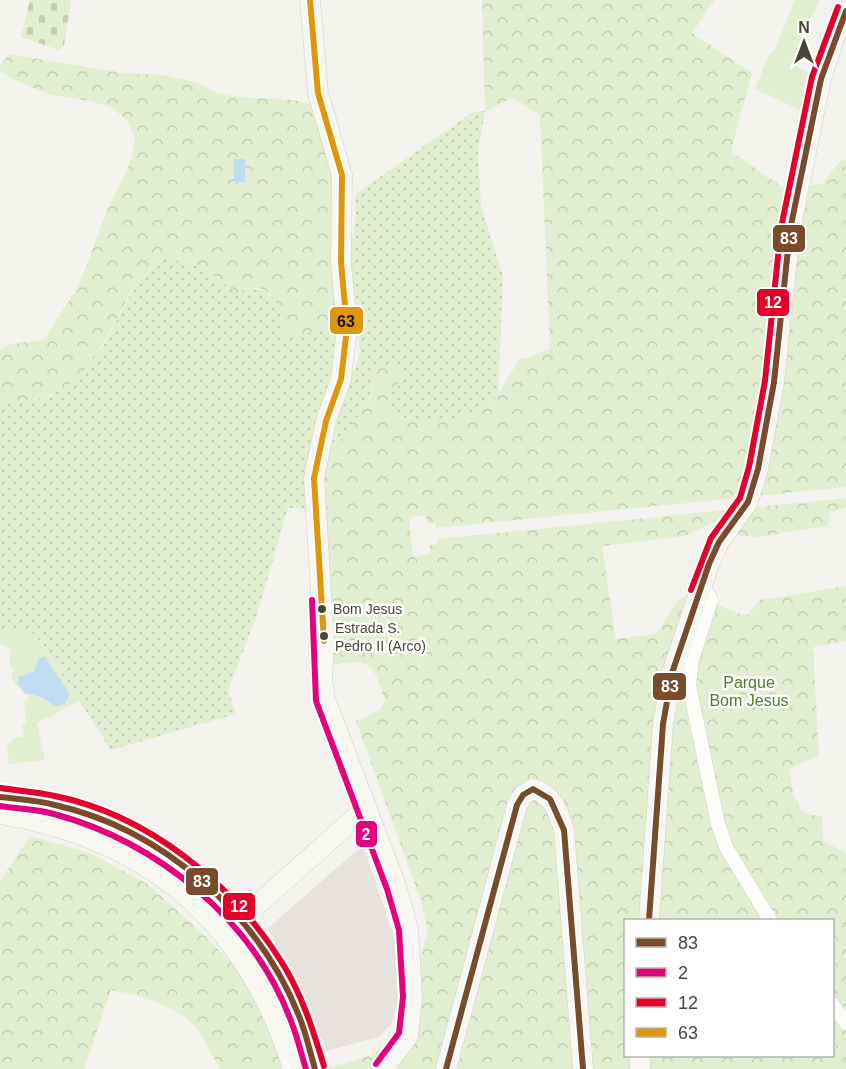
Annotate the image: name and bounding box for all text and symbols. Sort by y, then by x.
north arrow [774,12,834,72]
text: N [798,19,810,36]
line badge: 83 [772,224,806,253]
text: 83 [780,230,798,247]
line badge: 12 [756,288,790,317]
text: 12 [764,294,782,311]
line badge: 63 [329,306,364,335]
text: 63 [337,313,355,330]
place label: Bom Jesus [333,601,402,617]
marker: Bom Jesus [316,603,328,615]
place label: Estrada S. Pedro II (Arco) [335,620,426,654]
marker: Estrada S. Pedro II (Arco) [318,630,330,642]
line badge: 83 [652,672,687,701]
park label: Parque Bom Jesus [709,674,789,709]
text: 83 [661,678,679,695]
line badge: 2 [355,820,378,848]
text: 2 [362,826,371,843]
line badge: 83 [185,867,219,896]
text: 83 [193,873,211,890]
line badge: 12 [222,892,256,921]
text: 12 [230,898,248,915]
legend [624,919,834,1057]
text: 83 [678,933,698,953]
text: 2 [678,963,688,983]
text: 12 [678,993,698,1013]
text: 63 [678,1023,698,1043]

